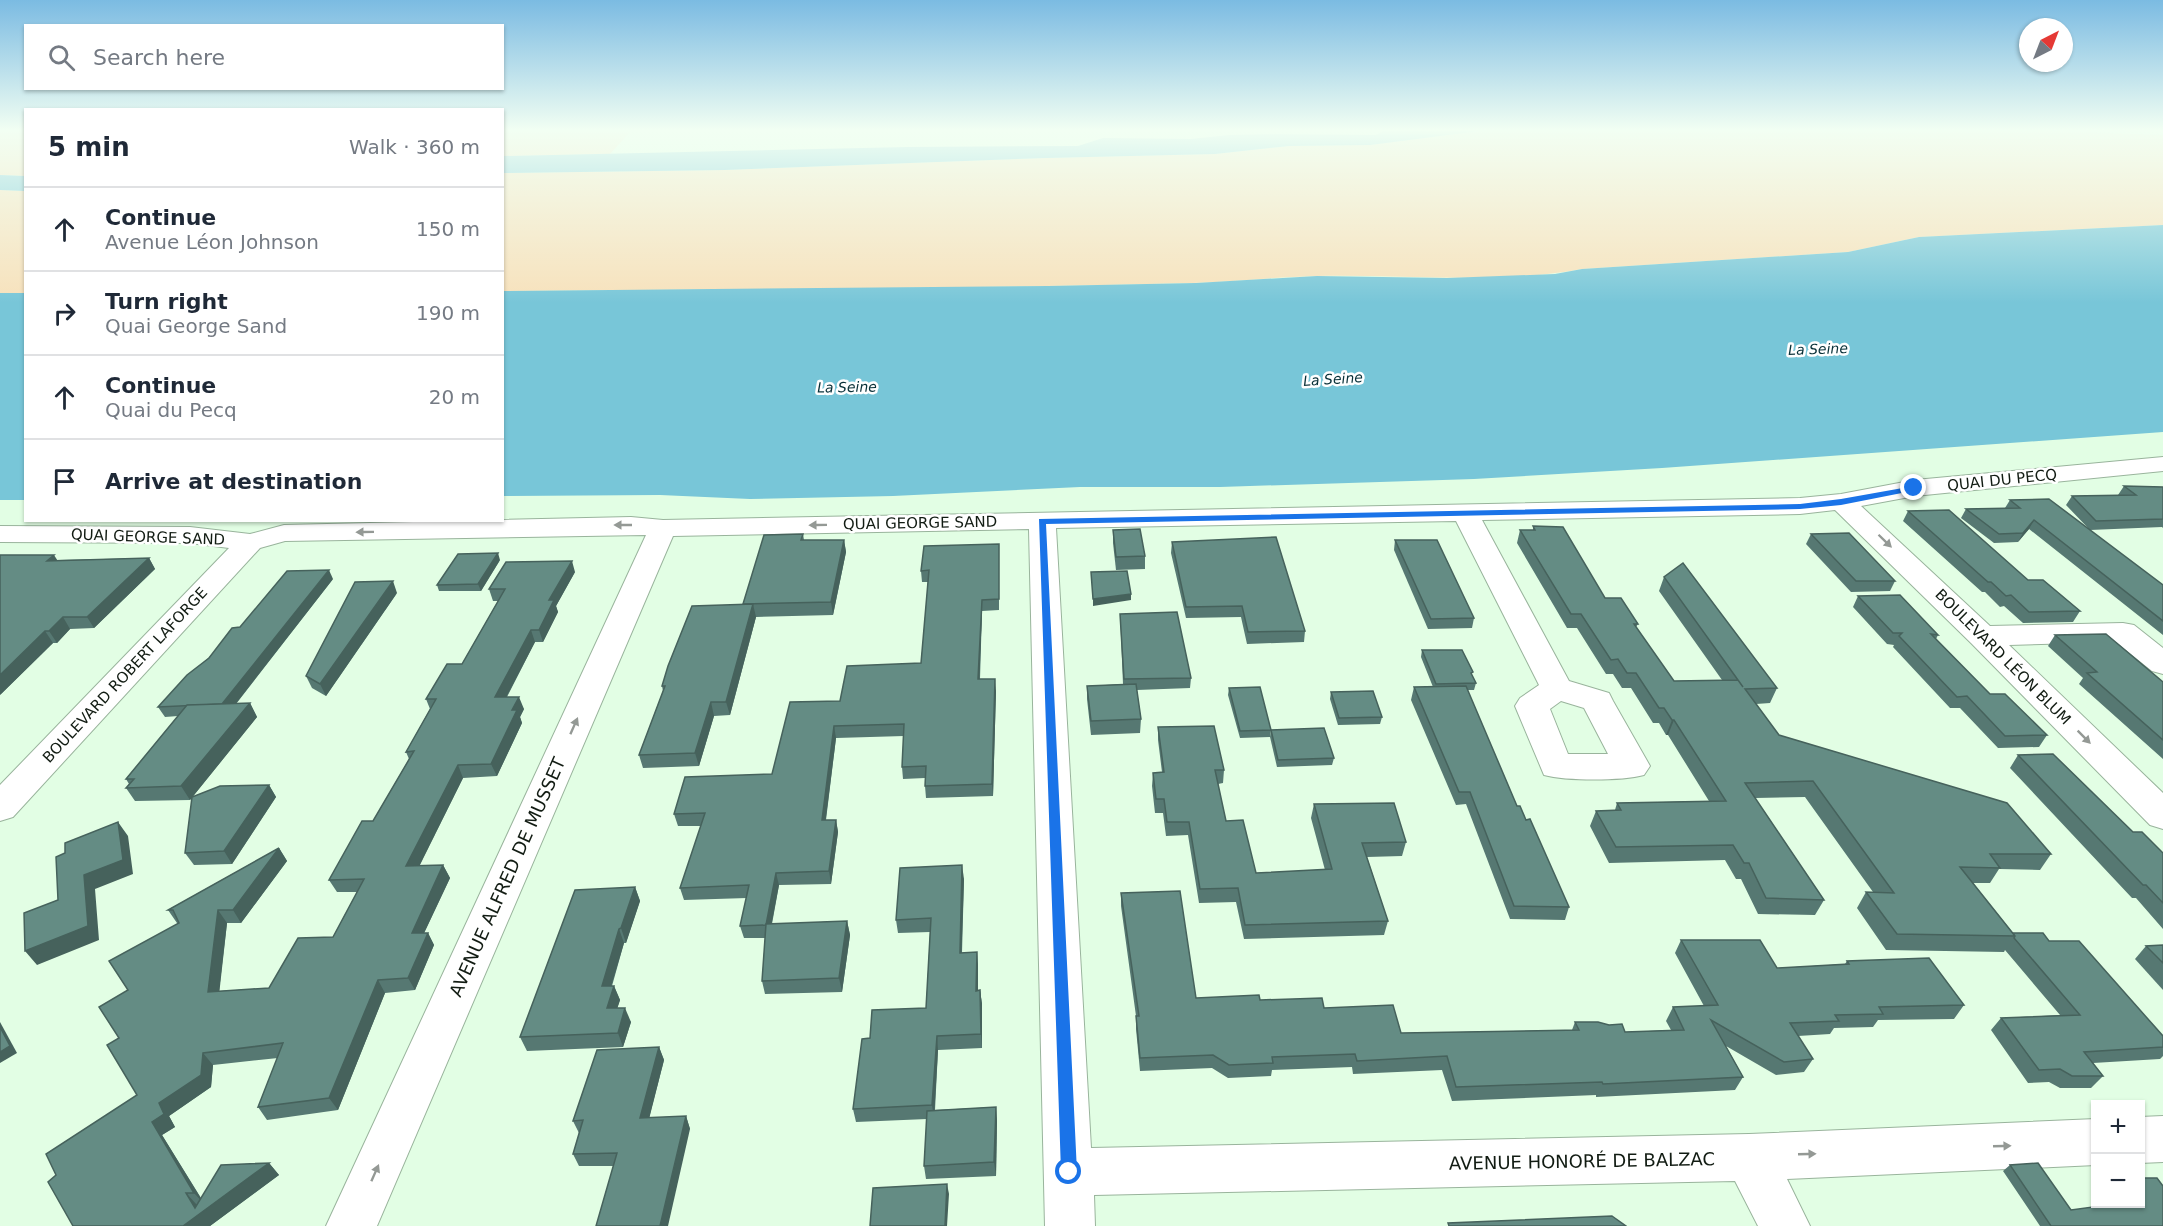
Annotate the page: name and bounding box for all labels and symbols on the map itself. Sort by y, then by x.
north arrow [2019,18,2073,72]
water label: La Seine [1788,340,1848,358]
water label: La Seine [1303,369,1363,389]
water label: La Seine [817,378,877,396]
street label: QUAI DU PECQ [1946,465,2058,495]
route end [1900,474,1926,500]
street label: QUAI GEORGE SAND [843,513,997,533]
one-way arrow [809,520,828,530]
one-way arrow [614,521,633,530]
street label: QUAI GEORGE SAND [71,525,225,549]
one-way arrow [356,527,375,536]
one-way arrow [1877,534,1891,548]
street label: BOULEVARD ROBERT LAFORGE [39,584,211,766]
street label: BOULEVARD LÉON BLUM [1931,585,2075,729]
one-way arrow [570,717,579,735]
one-way arrow [2076,729,2090,743]
street label: AVENUE ALFRED DE MUSSET [445,753,570,1000]
one-way arrow [1993,1141,2012,1150]
street label: AVENUE HONORÉ DE BALZAC [1449,1148,1715,1174]
one-way arrow [1798,1150,1817,1159]
route start [1055,1158,1081,1184]
one-way arrow [370,1164,379,1181]

